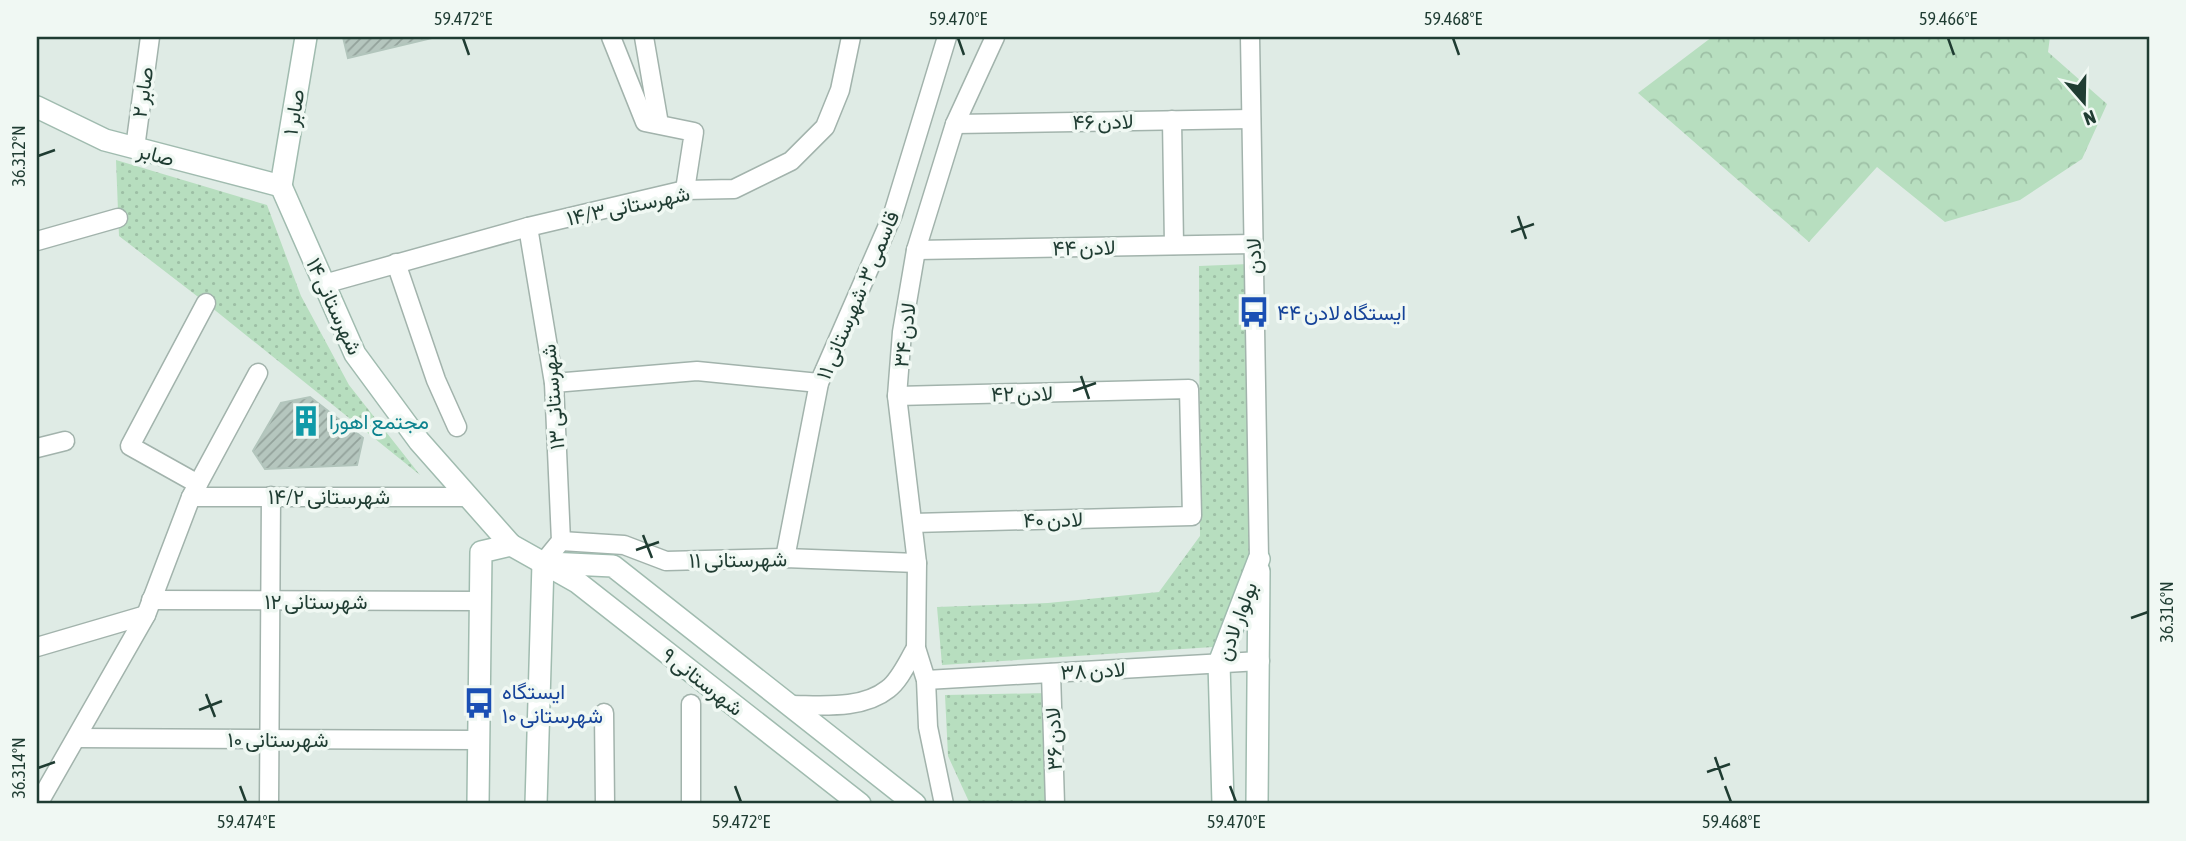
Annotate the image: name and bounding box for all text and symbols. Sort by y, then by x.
text: 59.472°E [434,8,492,29]
text: 59.470°E [929,8,987,29]
text: 59.468°E [1424,8,1482,29]
text: 59.466°E [1919,8,1977,29]
street label: صابر ۲ [127,65,159,119]
north arrow [2050,66,2120,136]
street label: صابر ۱ [278,87,310,137]
text: N [2081,106,2099,130]
street label: لادن ۴۶ [1072,108,1134,135]
text: 36.312°N [8,125,29,187]
street label: صابر [133,137,177,172]
street label: شهرستانی ۱۴/۳ [564,180,692,232]
street label: قاسمی ۳- شهرستانی ۱۱ [811,207,905,384]
street label: لادن ۴۴ [1052,234,1116,261]
street label: لادن [1241,238,1266,274]
street label: شهرستانی ۱۴ [300,254,368,359]
bus stop icon: ایستگاه لادن ۴۴ [1237,295,1271,329]
place label: ایستگاه لادن ۴۴ [1277,300,1406,325]
street label: لادن ۳۴ [888,301,921,369]
street label: شهرستانی ۱۳ [535,343,571,451]
street label: لادن ۴۲ [991,380,1053,407]
building icon: مجتمع اهورا [289,404,323,438]
place label: مجتمع اهورا [329,409,429,436]
street label: شهرستانی ۱۴/۲ [268,484,390,510]
street label: لادن ۴۰ [1023,506,1083,533]
street label: شهرستانی ۱۱ [689,546,787,574]
street label: بولوار لادن [1211,578,1263,664]
text: 36.316°N [2156,581,2177,643]
street label: شهرستانی ۱۲ [264,589,368,615]
street label: شهرستانی ۹ [656,642,748,722]
street label: لادن ۳۸ [1060,656,1126,685]
place label: ایستگاه شهرستانی ۱۰ [502,679,603,729]
bus stop icon: ایستگاه شهرستانی ۱۰ [462,686,496,720]
street label: لادن ۳۶ [1040,707,1067,771]
street label: شهرستانی ۱۰ [228,727,329,753]
text: 36.314°N [8,737,29,799]
text: 59.474°E [217,811,275,832]
text: 59.472°E [712,811,770,832]
text: 59.470°E [1207,811,1265,832]
text: 59.468°E [1702,811,1760,832]

